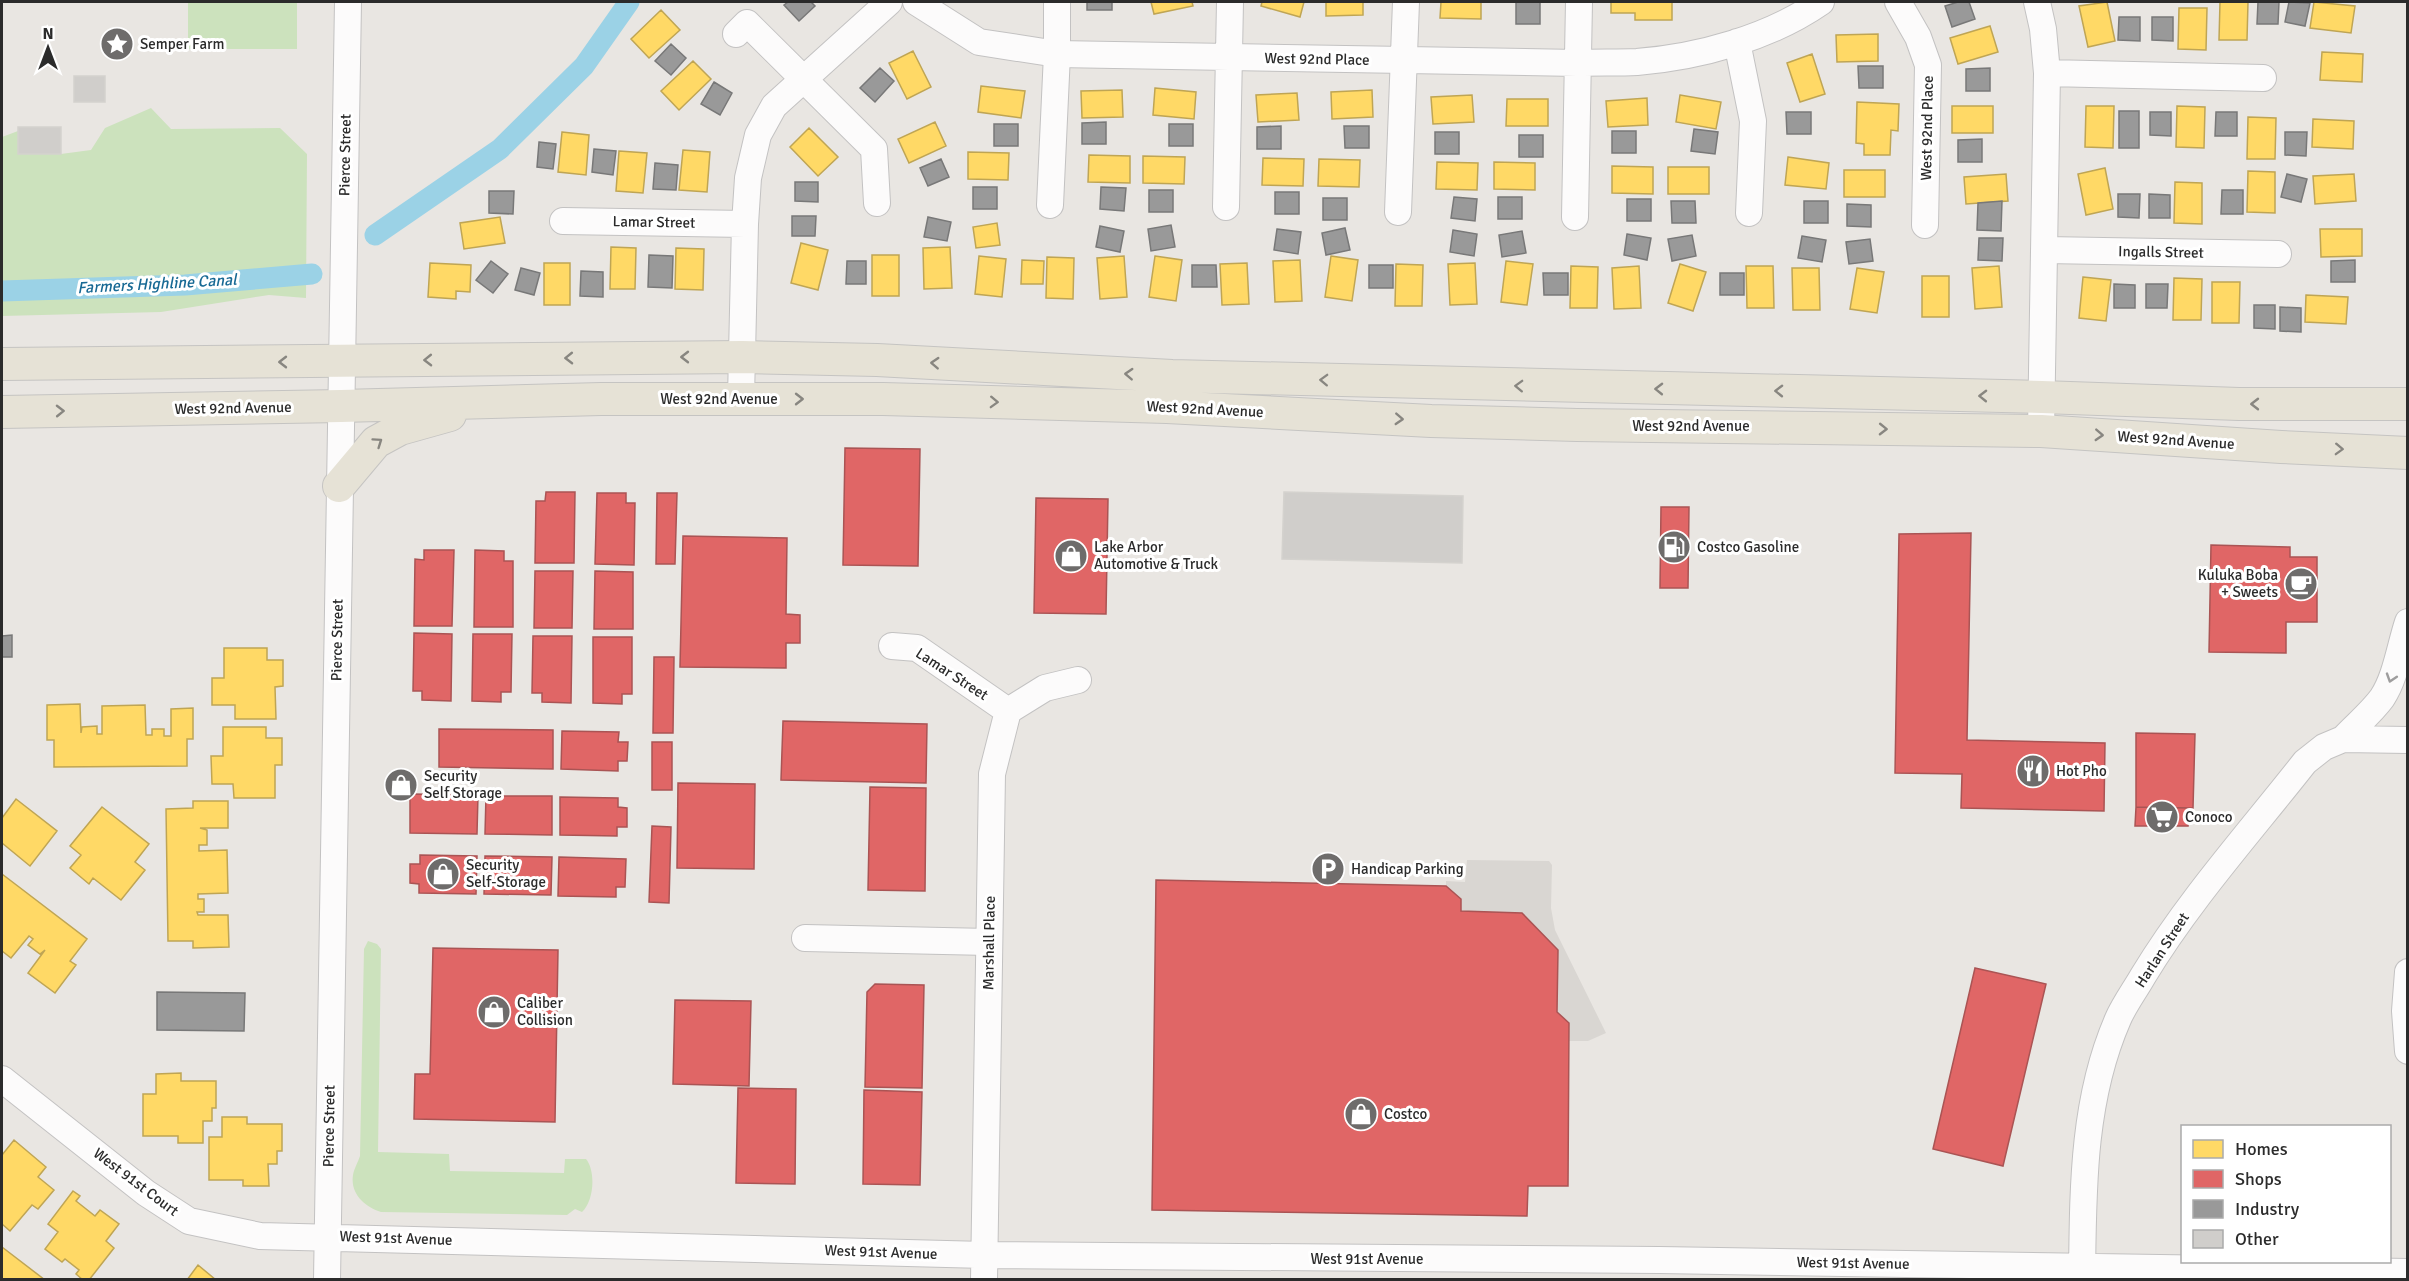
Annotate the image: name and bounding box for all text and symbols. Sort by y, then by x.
north arrow [18,18,78,78]
text: N [42,24,54,44]
place icon: Semper Farm [99,26,135,62]
place label: Semper Farm [140,35,225,53]
street label: West 92nd Place [1264,49,1370,69]
street label: West 92nd Place [1917,75,1937,181]
street label: Pierce Street [335,114,355,196]
street label: Lamar Street [612,212,696,232]
street label: Ingalls Street [2118,242,2204,262]
water label: Farmers Highline Canal [77,270,239,298]
one-way arrow [680,351,689,363]
one-way arrow [564,352,573,364]
one-way arrow [424,354,433,366]
one-way arrow [278,356,287,368]
one-way arrow [930,357,939,370]
one-way arrow [1125,367,1134,380]
one-way arrow [1320,374,1329,387]
one-way arrow [1515,379,1524,392]
one-way arrow [1655,383,1664,395]
one-way arrow [1774,385,1783,398]
one-way arrow [1979,389,1988,402]
street label: West 92nd Avenue [660,390,778,408]
one-way arrow [795,393,804,405]
one-way arrow [990,396,999,409]
street label: West 92nd Avenue [1146,397,1264,421]
street label: West 92nd Avenue [174,398,292,418]
one-way arrow [2251,398,2260,410]
one-way arrow [55,405,64,417]
one-way arrow [1394,413,1403,426]
street label: West 92nd Avenue [1632,417,1750,435]
one-way arrow [1878,423,1887,435]
street label: West 92nd Avenue [2117,427,2235,453]
one-way arrow [2095,428,2104,441]
one-way arrow [372,438,383,449]
one-way arrow [2335,443,2344,456]
fuel station icon: Costco Gasoline [1656,529,1692,565]
shop icon: Lake Arbor Automotive & Truck [1053,538,1089,574]
place label: Lake Arbor Automotive & Truck [1094,538,1219,573]
place label: Costco Gasoline [1697,538,1799,556]
place label: Kuluka Boba + Sweets [2198,566,2278,601]
cafe icon: Kuluka Boba + Sweets [2283,566,2319,602]
street label: Pierce Street [327,599,347,681]
street label: Lamar Street [912,644,992,704]
one-way arrow [2386,672,2398,683]
restaurant icon: Hot Pho [2015,753,2051,789]
place label: Hot Pho [2056,762,2107,780]
shop icon: Security Self Storage [383,767,419,803]
place label: Security Self Storage [424,767,502,802]
supermarket icon: Conoco [2144,799,2180,835]
place label: Conoco [2185,808,2233,826]
parking icon: Handicap Parking [1310,851,1346,887]
shop icon: Security Self-Storage [425,856,461,892]
place label: Security Self-Storage [466,856,546,891]
place label: Handicap Parking [1351,860,1464,878]
street label: Marshall Place [979,896,999,990]
street label: Harlan Street [2131,909,2193,991]
shop icon: Caliber Collision [476,994,512,1030]
place label: Caliber Collision [517,994,573,1029]
street label: Pierce Street [319,1085,339,1167]
shop icon: Costco [1343,1096,1379,1132]
place label: Costco [1384,1105,1427,1123]
legend [2181,1125,2391,1263]
text: Homes [2235,1138,2288,1160]
street label: West 91st Court [90,1144,182,1220]
text: Shops [2235,1168,2282,1190]
text: Industry [2235,1198,2300,1220]
street label: West 91st Avenue [339,1227,453,1249]
text: Other [2235,1228,2279,1250]
street label: West 91st Avenue [824,1241,938,1263]
street label: West 91st Avenue [1310,1250,1424,1268]
street label: West 91st Avenue [1796,1253,1910,1273]

